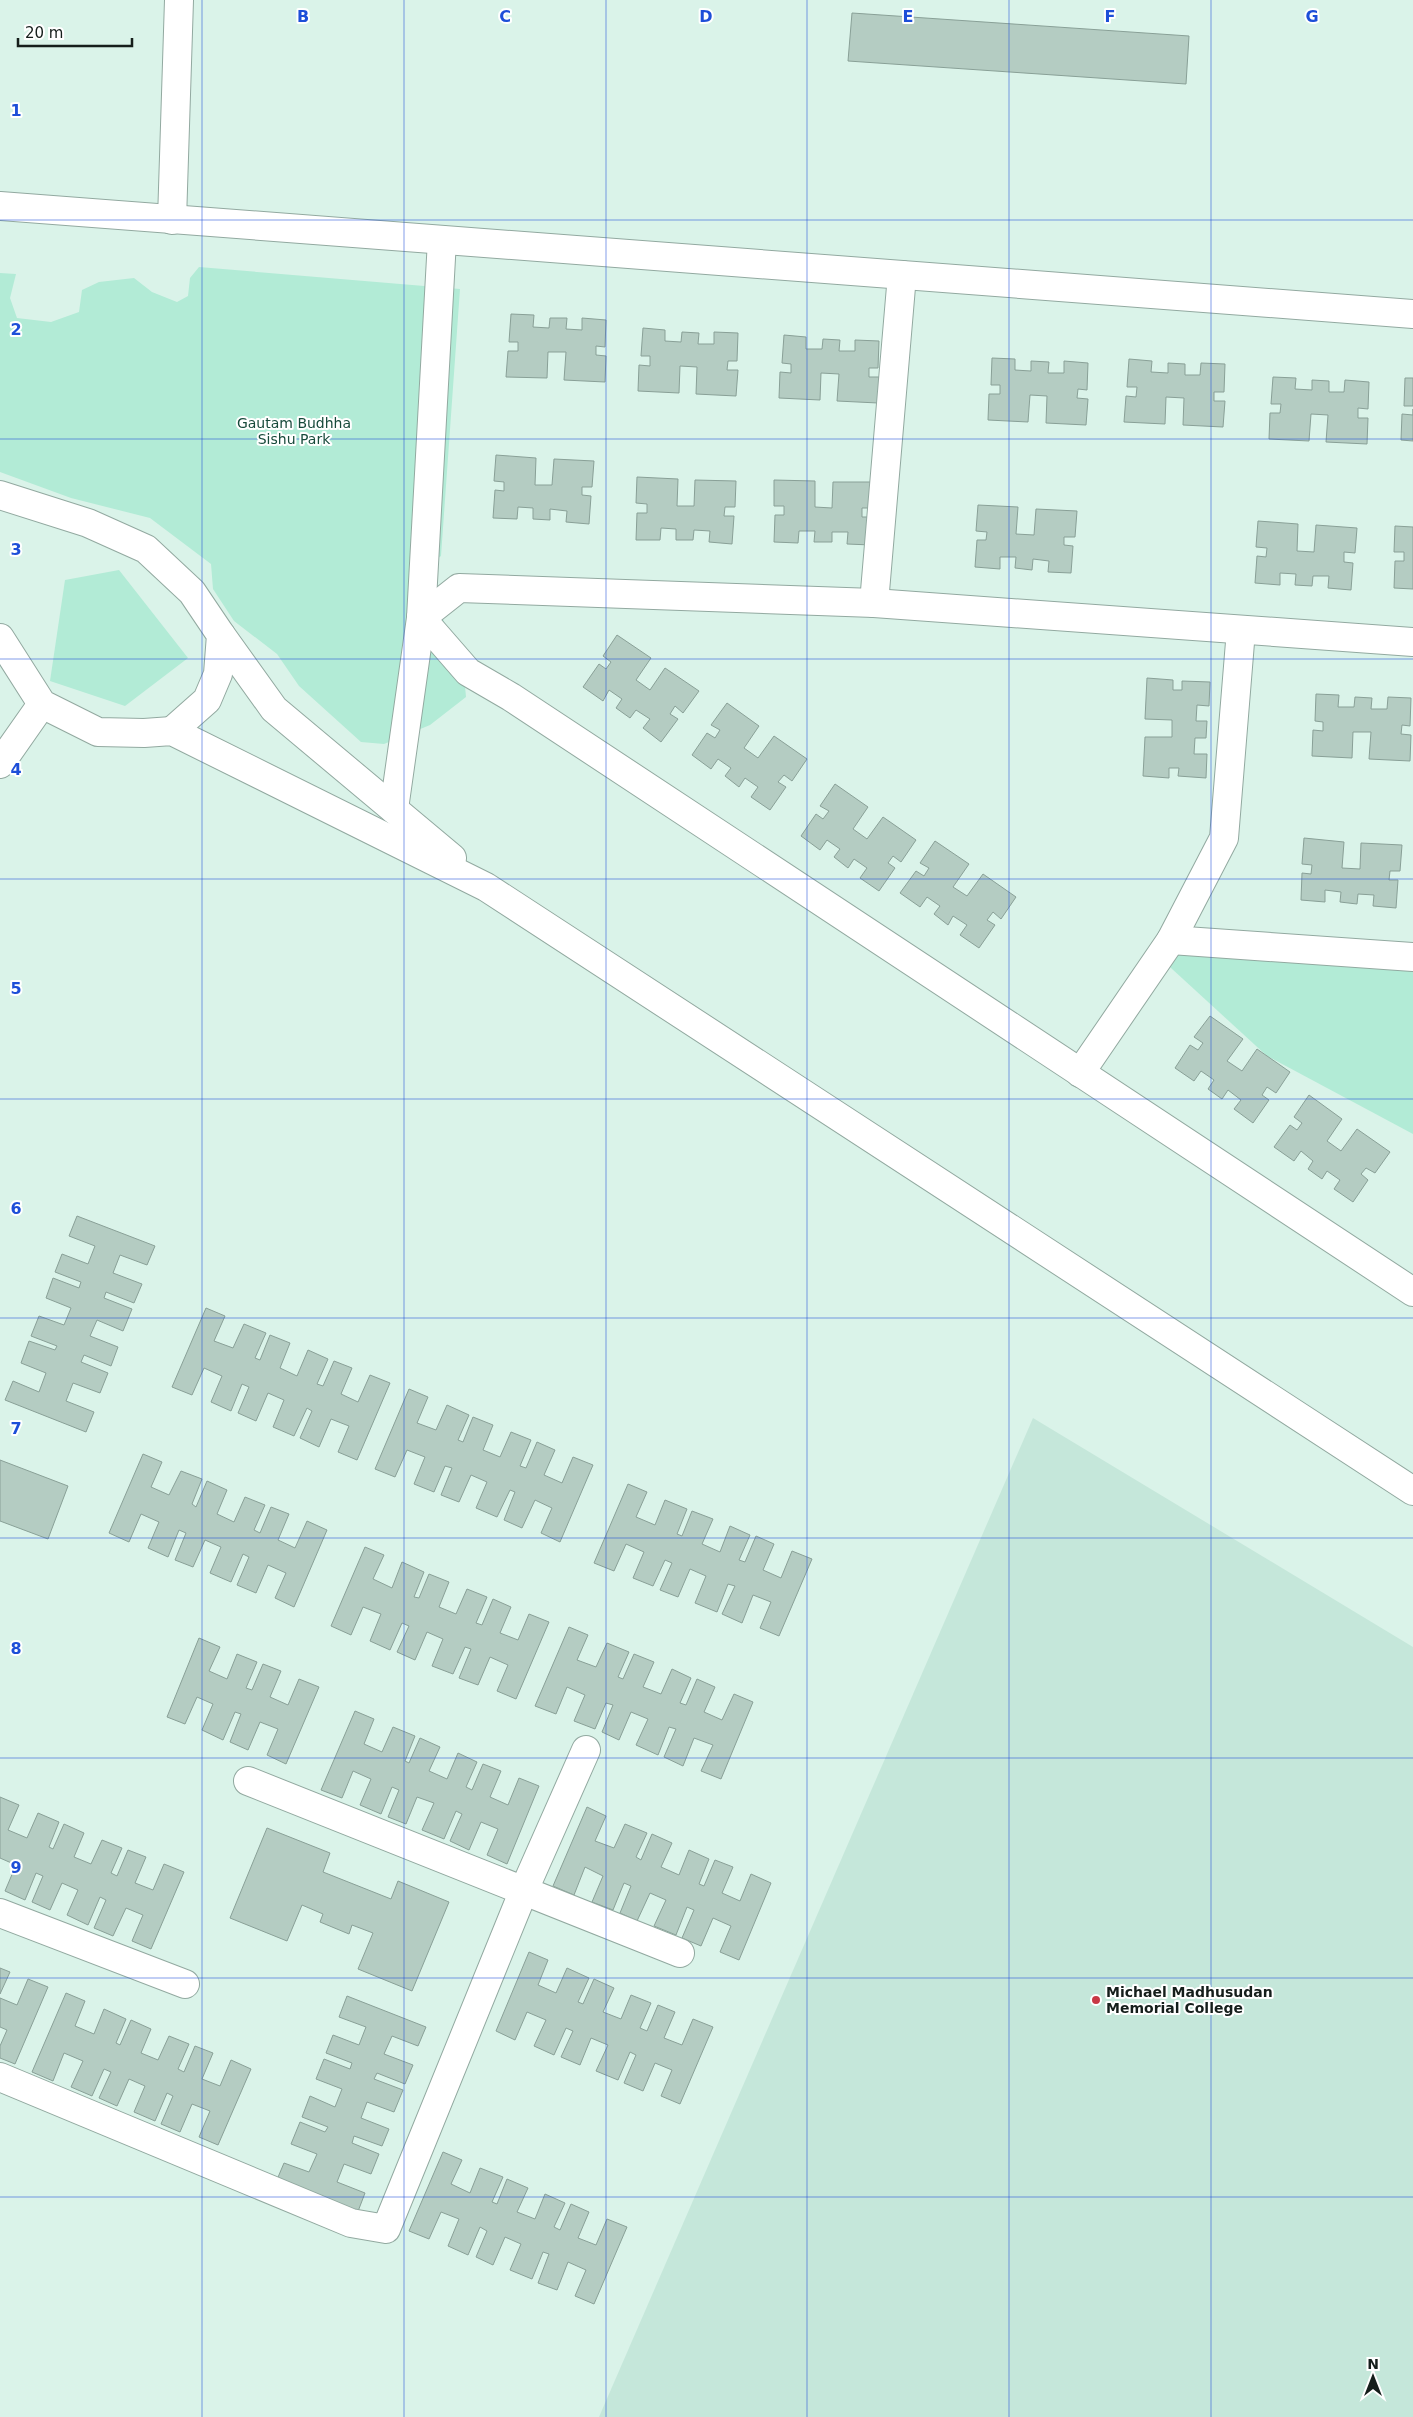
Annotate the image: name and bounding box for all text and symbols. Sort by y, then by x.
text: B [297,7,309,26]
text: C [499,7,511,26]
text: D [699,7,713,26]
text: E [903,7,913,26]
text: F [1105,7,1115,26]
text: G [1305,7,1319,26]
scale bar [18,15,131,47]
text: 20 m [25,24,63,42]
text: 1 [10,101,22,120]
text: 2 [10,320,22,339]
park label: Gautam Budhha Sishu Park [237,415,351,447]
text: 3 [10,540,22,559]
text: 4 [10,760,22,779]
text: 5 [10,979,22,998]
text: 6 [10,1199,22,1218]
text: 7 [10,1419,22,1438]
text: 8 [10,1639,22,1658]
text: 9 [10,1858,22,1877]
place label: Michael Madhusudan Memorial College [1106,1984,1273,2016]
marker: Michael Madhusudan Memorial College [1090,1994,1102,2006]
north arrow [1348,2352,1398,2402]
text: N [1367,2356,1379,2372]

